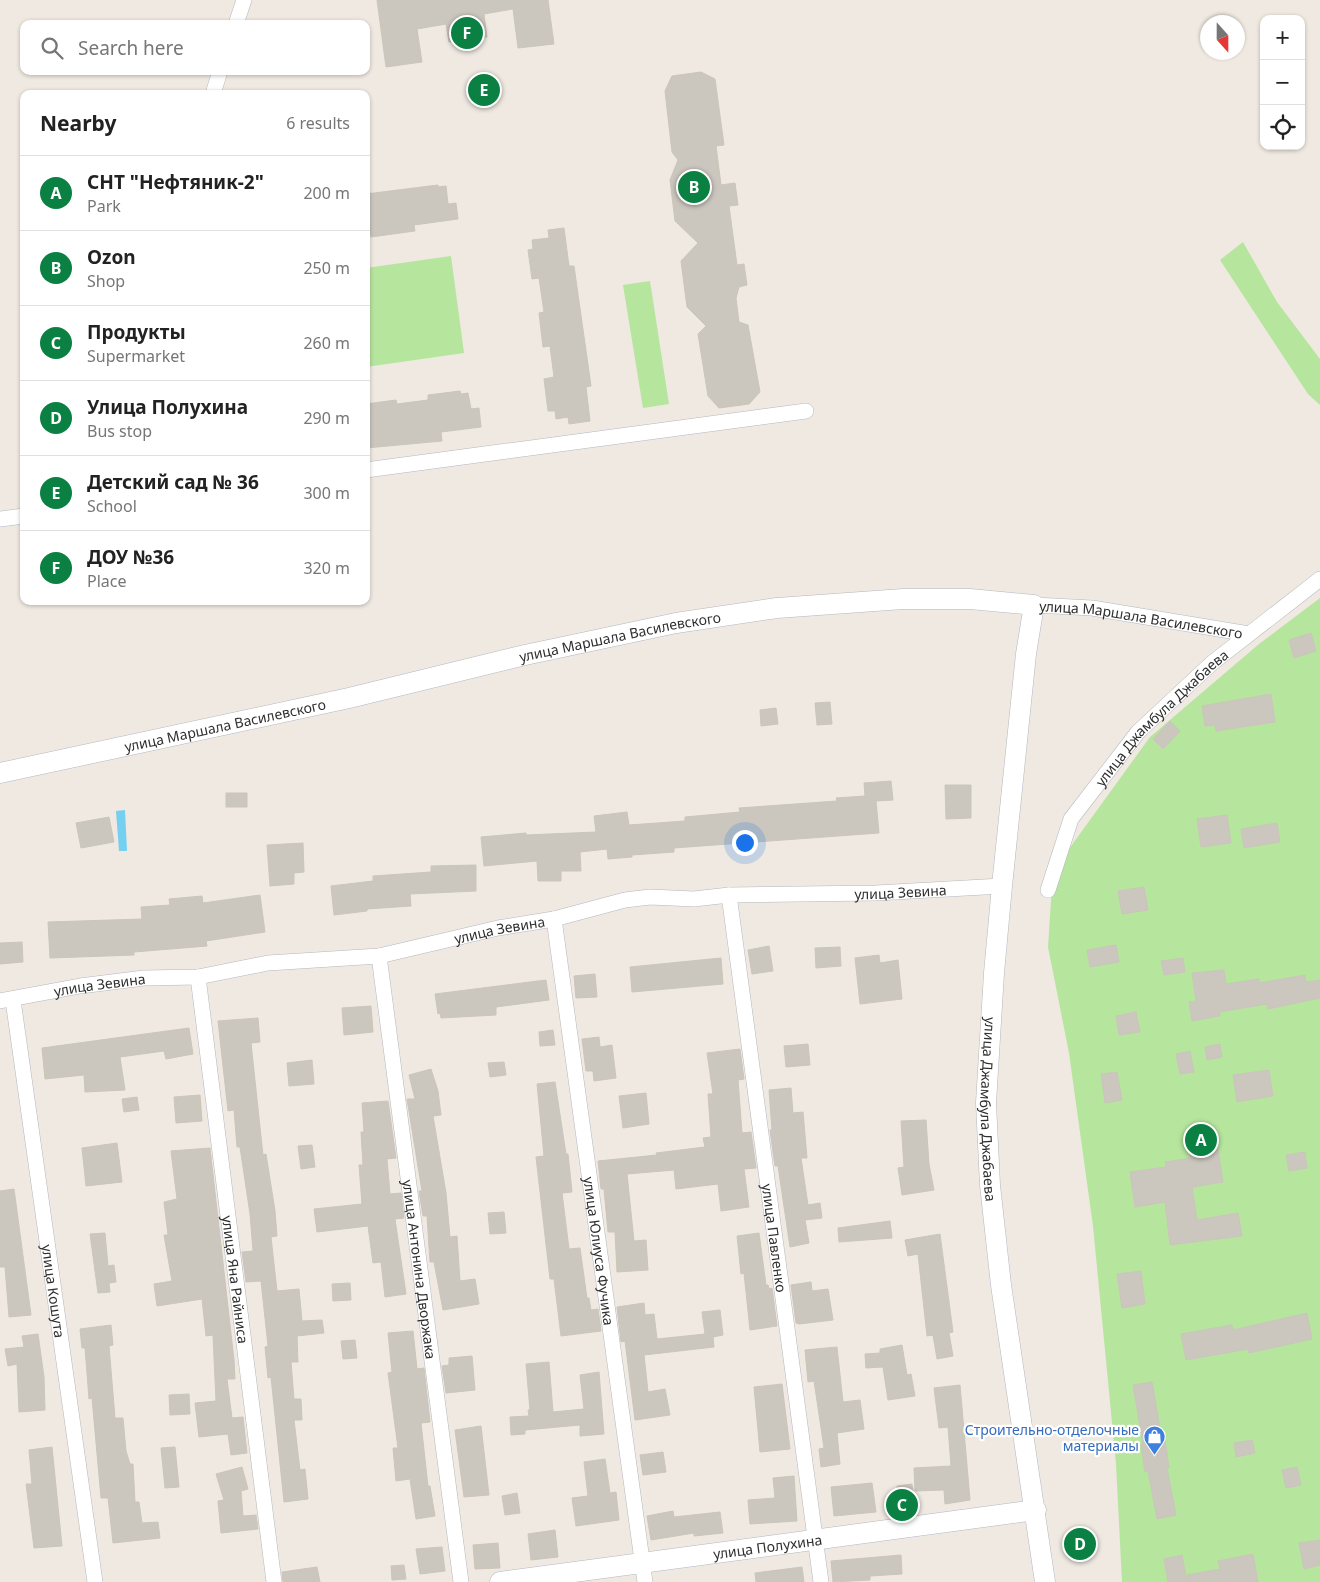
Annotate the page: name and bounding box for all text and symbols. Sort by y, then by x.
pin: F [451,14,483,52]
north arrow [1200,15,1245,60]
map controls [1260,15,1305,150]
button: + [1260,15,1305,60]
search box [20,20,370,75]
icon: search [38,34,66,62]
text: Search here [78,35,184,61]
button: − [1260,60,1305,105]
pin: E [468,71,500,109]
button: locate [1260,105,1305,150]
text: Nearby [40,109,116,137]
text: 6 results [286,112,350,134]
pin: B [678,168,710,206]
text: СНТ "Нефтяник-2" [87,169,264,195]
text: A [50,182,62,204]
text: 200 m [303,182,350,204]
text: Park [87,195,121,217]
text: Ozon [87,244,136,270]
text: B [51,257,61,279]
text: 250 m [303,257,350,279]
text: Shop [87,270,125,292]
text: Продукты [87,319,186,345]
text: C [51,332,61,354]
text: 260 m [303,332,350,354]
text: Supermarket [87,345,185,367]
text: Улица Полухина [87,394,248,420]
text: D [50,407,62,429]
text: 290 m [303,407,350,429]
text: Bus stop [87,420,152,442]
text: Детский сад № 36 [87,469,259,495]
text: E [52,482,60,504]
text: 300 m [303,482,350,504]
text: School [87,495,137,517]
text: ДОУ №36 [87,544,174,570]
text: F [52,557,60,579]
text: 320 m [303,557,350,579]
text: Place [87,570,127,592]
street label: улица Маршала Василевского [1039,596,1244,642]
street label: улица Маршала Василевского [517,607,722,666]
street label: улица Джамбула Джабаева [1090,645,1232,790]
street label: улица Маршала Василевского [122,694,327,756]
your location [732,830,758,856]
street label: улица Зевина [854,880,947,903]
street label: улица Зевина [452,911,546,948]
street label: улица Зевина [52,968,146,1000]
street label: улица Джамбула Джабаева [976,1017,1001,1202]
pin: A [1185,1121,1217,1159]
street label: улица Юлиуса Фучика [580,1175,619,1326]
street label: улица Антонина Дворжака [399,1178,441,1360]
street label: улица Павленко [758,1182,792,1293]
street label: улица Яна Райниса [219,1214,253,1345]
street label: улица Кошута [38,1243,70,1339]
place label: Строительно-отделочные материалы [965,1420,1139,1455]
shop icon: Строительно-отделочные материалы [1143,1425,1167,1456]
pin: C [886,1486,918,1524]
pin: D [1064,1525,1096,1563]
street label: улица Полухина [712,1529,823,1563]

